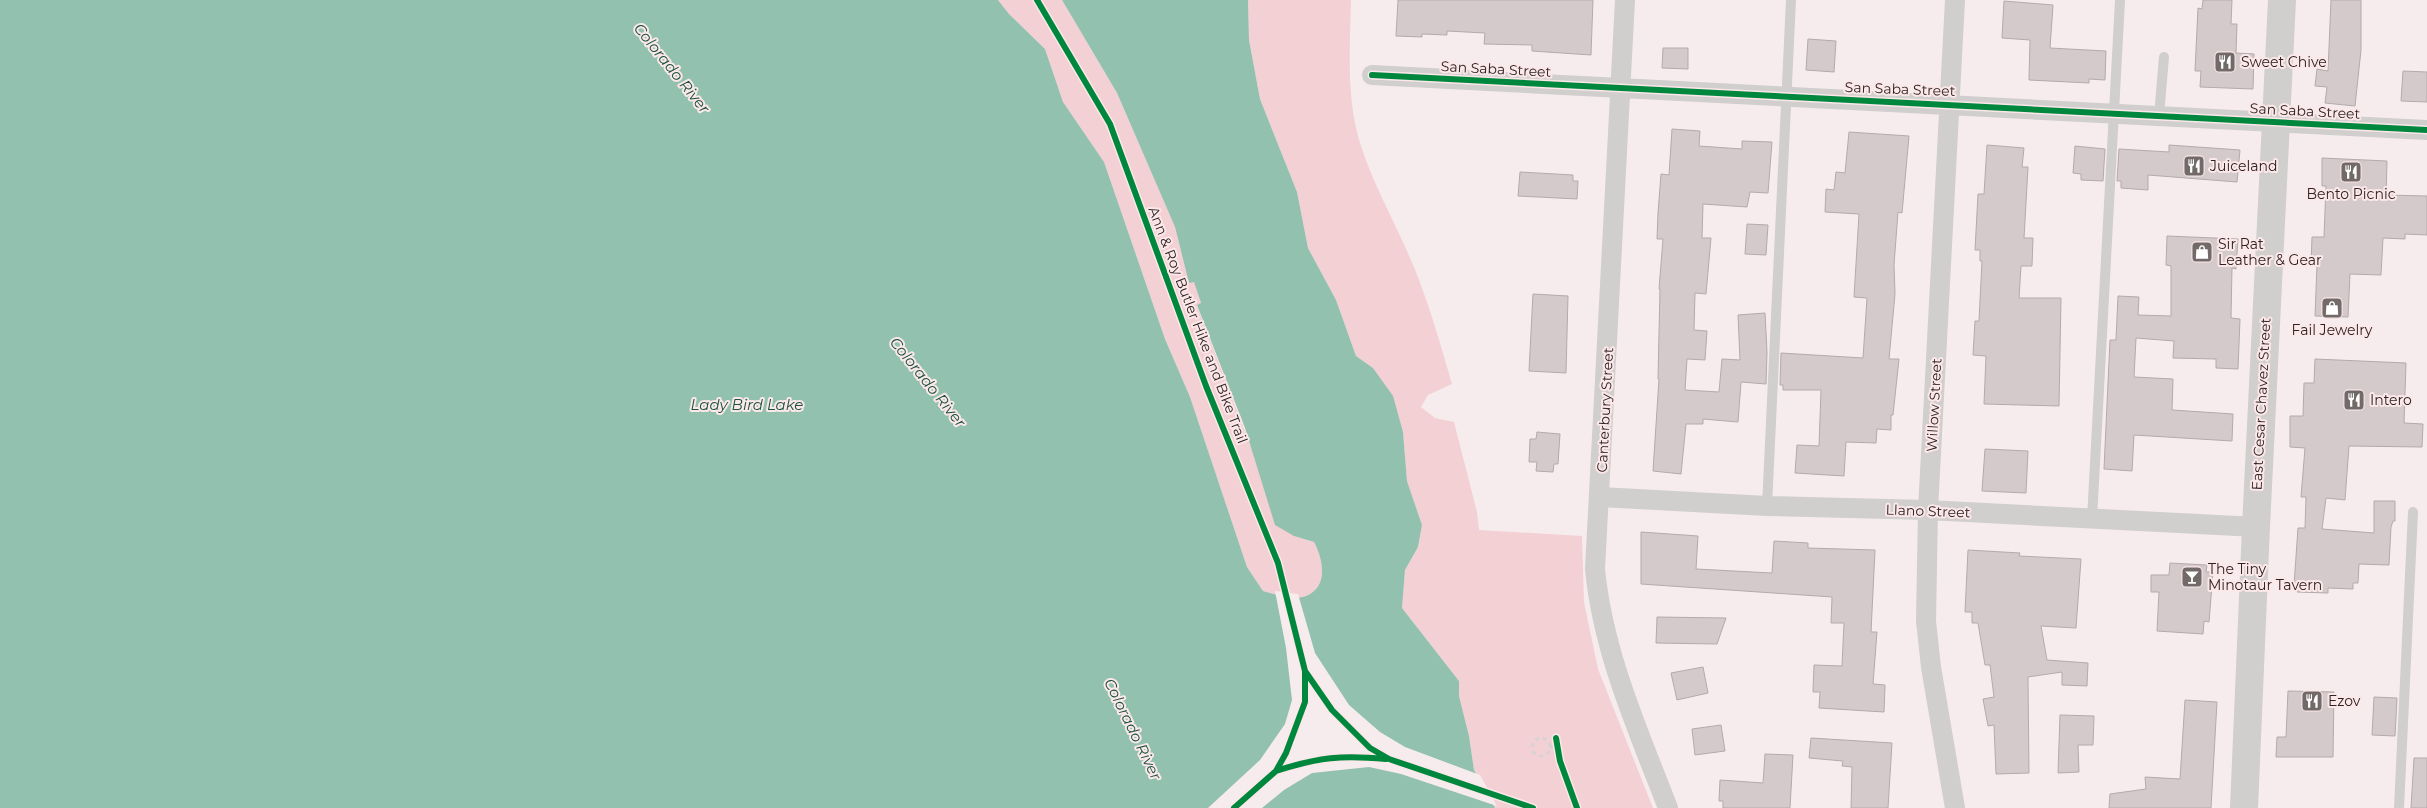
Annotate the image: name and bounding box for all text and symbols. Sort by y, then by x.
water label: Colorado River [630,19,715,118]
restaurant icon: Sweet Chive [2213,50,2237,74]
place label: Sweet Chive [2241,53,2327,71]
street label: San Saba Street [1440,57,1552,81]
street label: San Saba Street [1844,78,1956,100]
street label: San Saba Street [2249,99,2361,123]
restaurant icon: Juiceland [2182,154,2206,178]
place label: Juiceland [2209,157,2277,175]
restaurant icon: Bento Picnic [2339,160,2363,184]
place label: Bento Picnic [2306,185,2396,203]
street label: Ann & Roy Butler Hike and Bike Trail [1144,204,1252,446]
place label: Sir Rat Leather & Gear [2218,235,2322,269]
shop icon: Sir Rat Leather & Gear [2190,240,2214,264]
shop icon: Fail Jewelry [2320,296,2344,320]
street label: East Cesar Chavez Street [2247,317,2275,491]
place label: Fail Jewelry [2292,321,2373,339]
water label: Colorado River [886,333,971,432]
street label: Canterbury Street [1593,347,1617,473]
street label: Willow Street [1923,358,1945,452]
restaurant icon: Intero [2342,388,2366,412]
place label: Intero [2370,391,2412,409]
water label: Lady Bird Lake [691,395,803,414]
street label: Llano Street [1885,501,1971,521]
place label: The Tiny Minotaur Tavern [2208,560,2322,594]
bar icon: The Tiny Minotaur Tavern [2180,565,2204,589]
water label: Colorado River [1100,675,1166,784]
restaurant icon: Ezov [2300,689,2324,713]
place label: Ezov [2328,692,2361,710]

